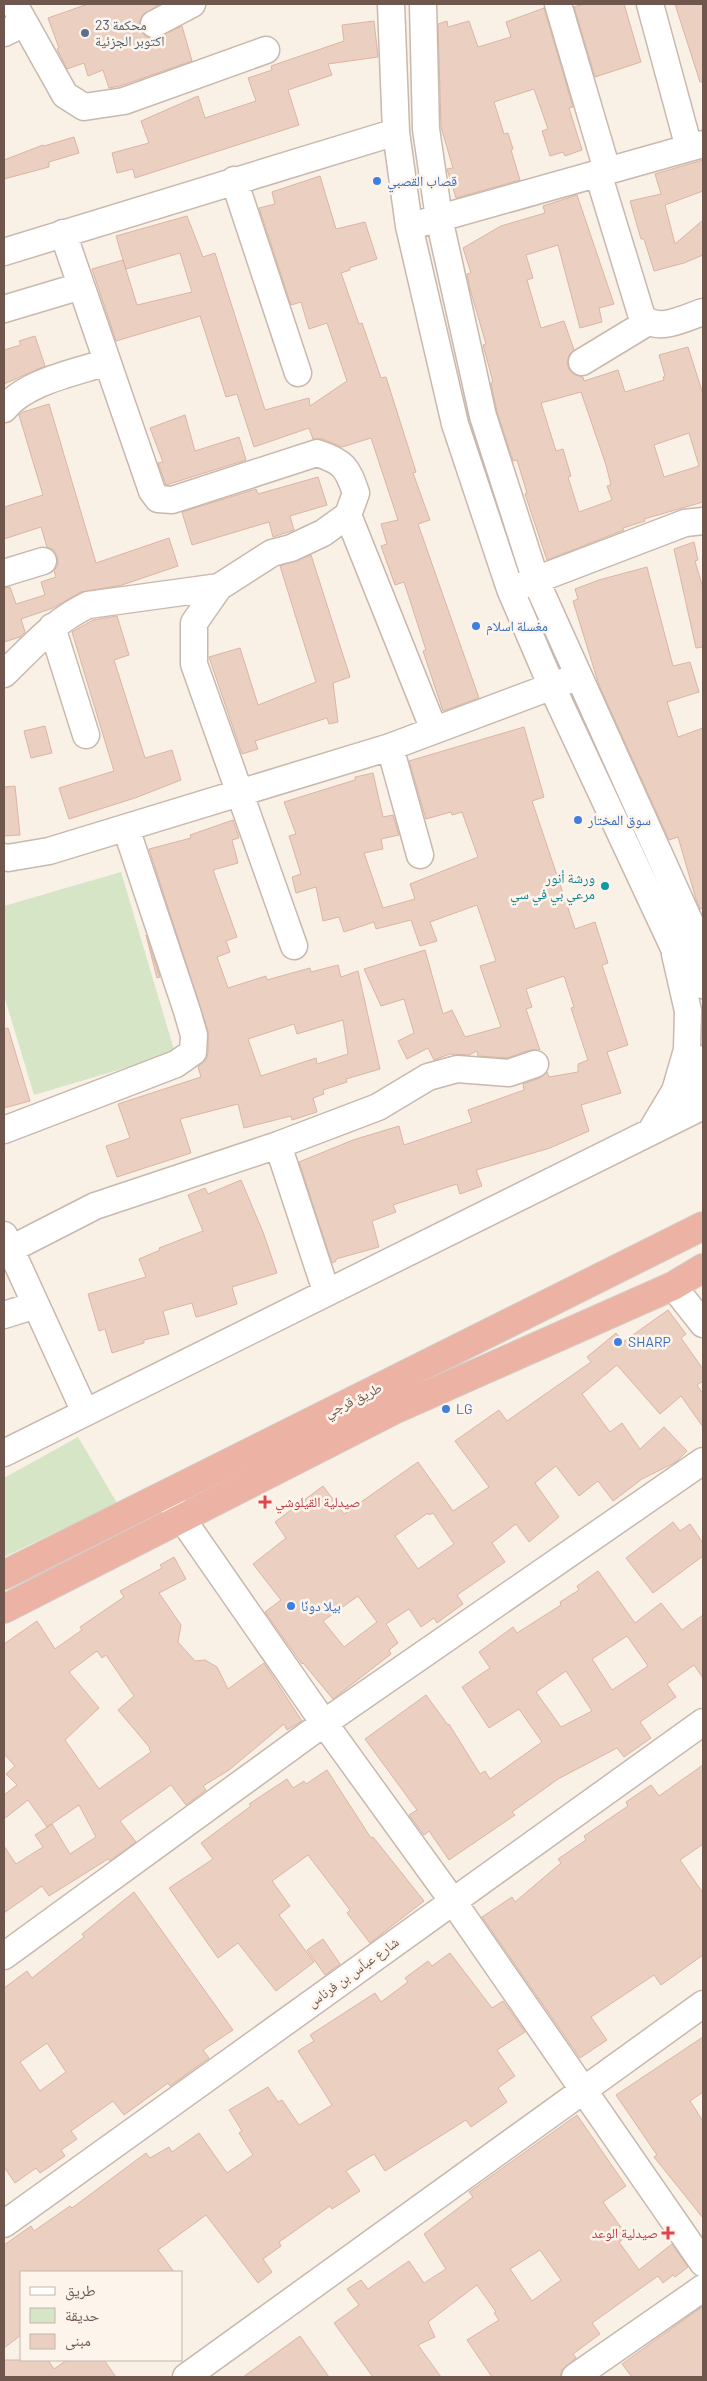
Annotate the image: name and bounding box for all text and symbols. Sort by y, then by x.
place label: محكمة 23 اكتوبر الجزئية [95,16,165,50]
marker: محكمة 23 اكتوبر الجزئية [79,27,91,39]
place label: قصاب القصبي [387,172,457,193]
marker: قصاب القصبي [371,175,383,187]
place label: مغسلة اسلام [486,617,548,636]
marker: مغسلة اسلام [470,620,482,632]
place label: سوق المختار [587,811,651,829]
marker: سوق المختار [572,814,584,826]
place label: ورشة أنور مرعي بي في سي [510,869,595,906]
marker: ورشة أنور مرعي بي في سي [599,880,611,892]
place label: SHARP [628,1333,671,1350]
marker: SHARP [612,1336,624,1348]
street label: طريق قرجي [321,1378,386,1424]
place label: LG [456,1400,473,1417]
marker: LG [440,1403,452,1415]
place label: صيدلية القيلوشي [275,1493,360,1514]
marker: صيدلية القيلوشي [259,1496,271,1508]
place label: بيلا دونّا [301,1597,341,1615]
marker: بيلا دونّا [285,1600,297,1612]
street label: شارع عباّس بن فرناس [304,1933,403,2012]
place label: صيدلية الوعد [592,2224,658,2242]
marker: صيدلية الوعد [662,2227,674,2239]
legend [20,2271,182,2361]
text: طريق [65,2281,96,2301]
text: حديقة [65,2306,100,2324]
text: مبنى [65,2331,91,2351]

